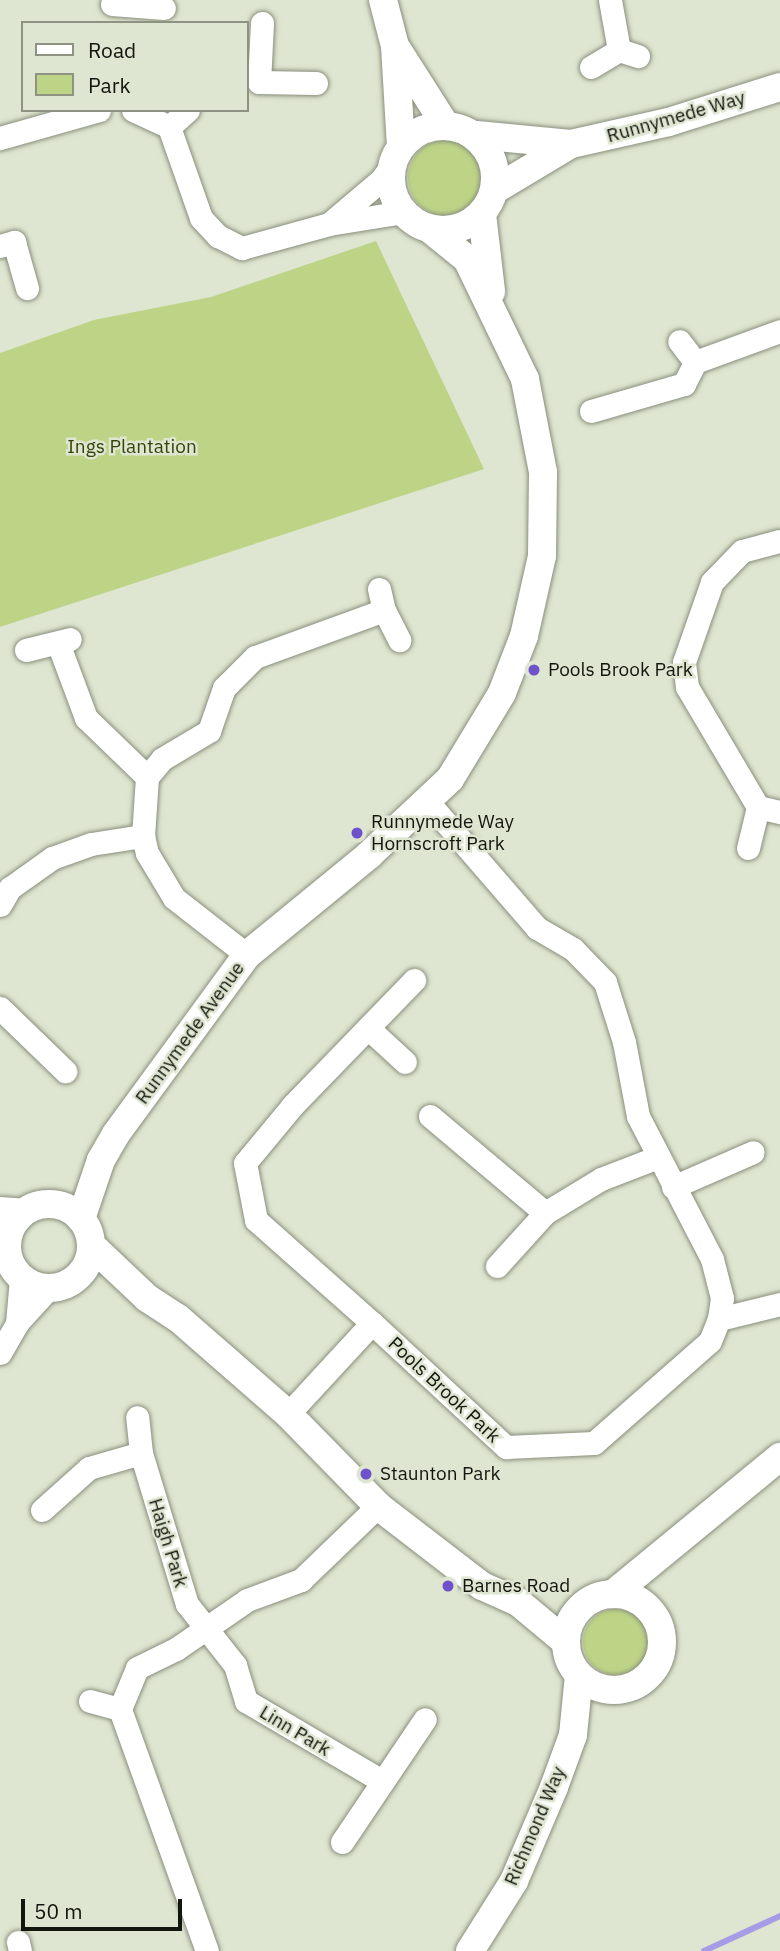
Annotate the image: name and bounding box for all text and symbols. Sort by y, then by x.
legend [21,21,248,112]
text: Road [88,36,136,64]
text: Park [88,71,131,99]
street label: Runnymede Way [604,86,748,148]
park label: Ings Plantation [67,436,197,458]
place label: Pools Brook Park [548,659,693,681]
marker: Pools Brook Park [526,662,542,678]
place label: Runnymede Way Hornscroft Park [371,811,514,855]
marker: Runnymede Way Hornscroft Park [349,825,365,841]
street label: Runnymede Avenue [131,957,249,1109]
street label: Pools Brook Park [383,1332,505,1448]
place label: Staunton Park [380,1463,500,1485]
marker: Staunton Park [358,1466,374,1482]
street label: Haigh Park [144,1496,192,1590]
place label: Barnes Road [462,1575,570,1597]
marker: Barnes Road [440,1578,456,1594]
street label: Linn Park [255,1701,335,1761]
street label: Richmond Way [500,1763,570,1889]
scale bar [24,1884,186,1928]
text: 50 m [34,1897,83,1925]

